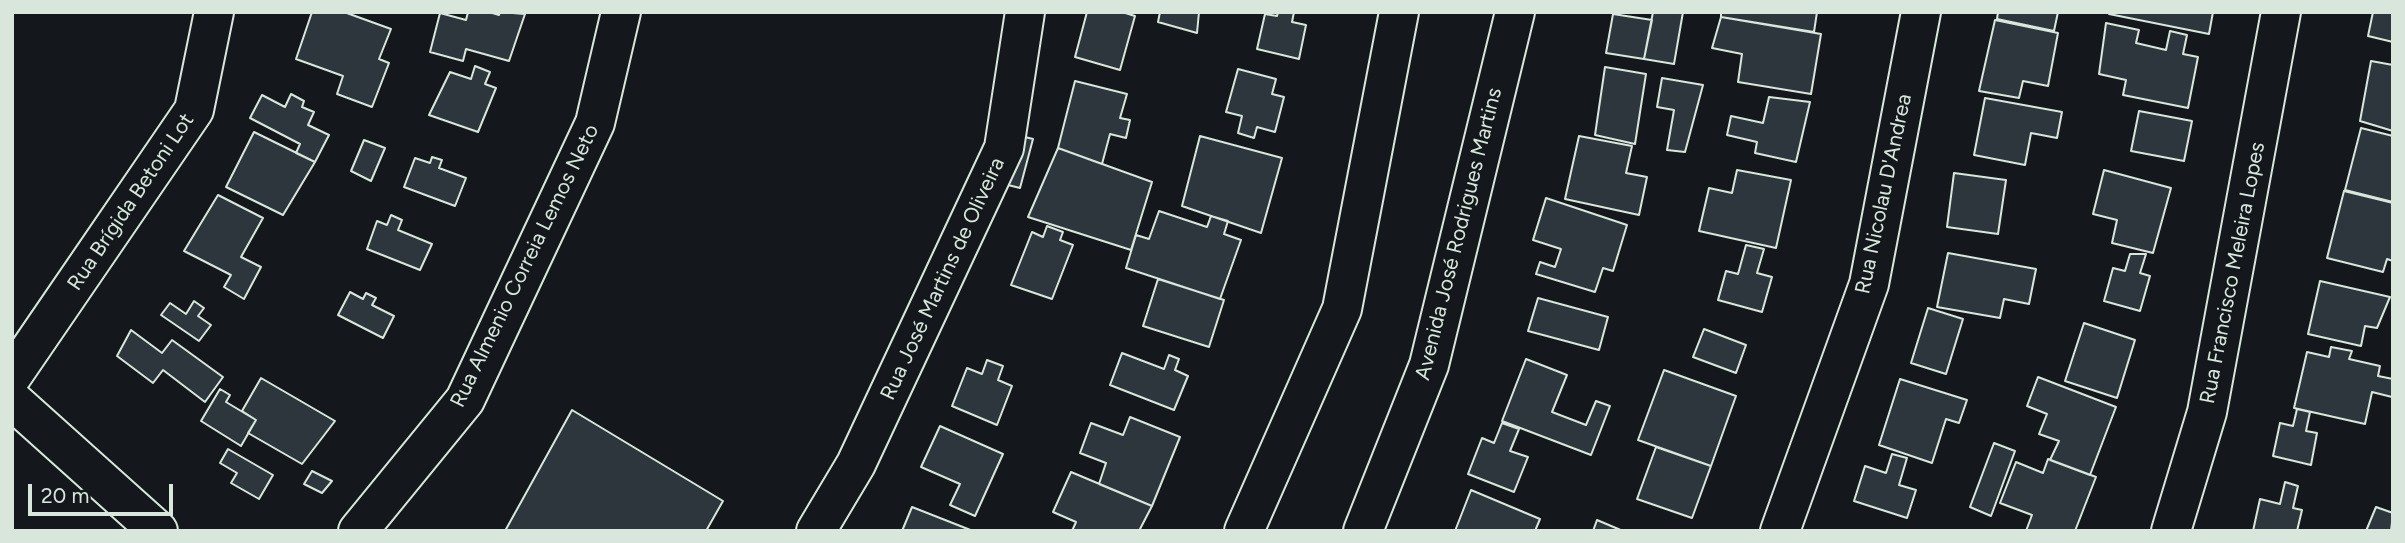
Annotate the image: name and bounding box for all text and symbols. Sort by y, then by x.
street label: Avenida José Rodrigues Martins [1410,85,1508,383]
street label: Rua Nicolau D'Andrea [1850,92,1918,296]
street label: Rua Brígida Betoni Lot [62,109,200,295]
street label: Rua Almenio Correia Lemos Neto [445,120,605,412]
street label: Rua Francisco Meleira Lopes [2195,140,2271,406]
street label: Rua José Martins de Oliveira [876,154,1010,404]
scale bar [32,470,177,514]
text: 20 m [41,483,89,508]

